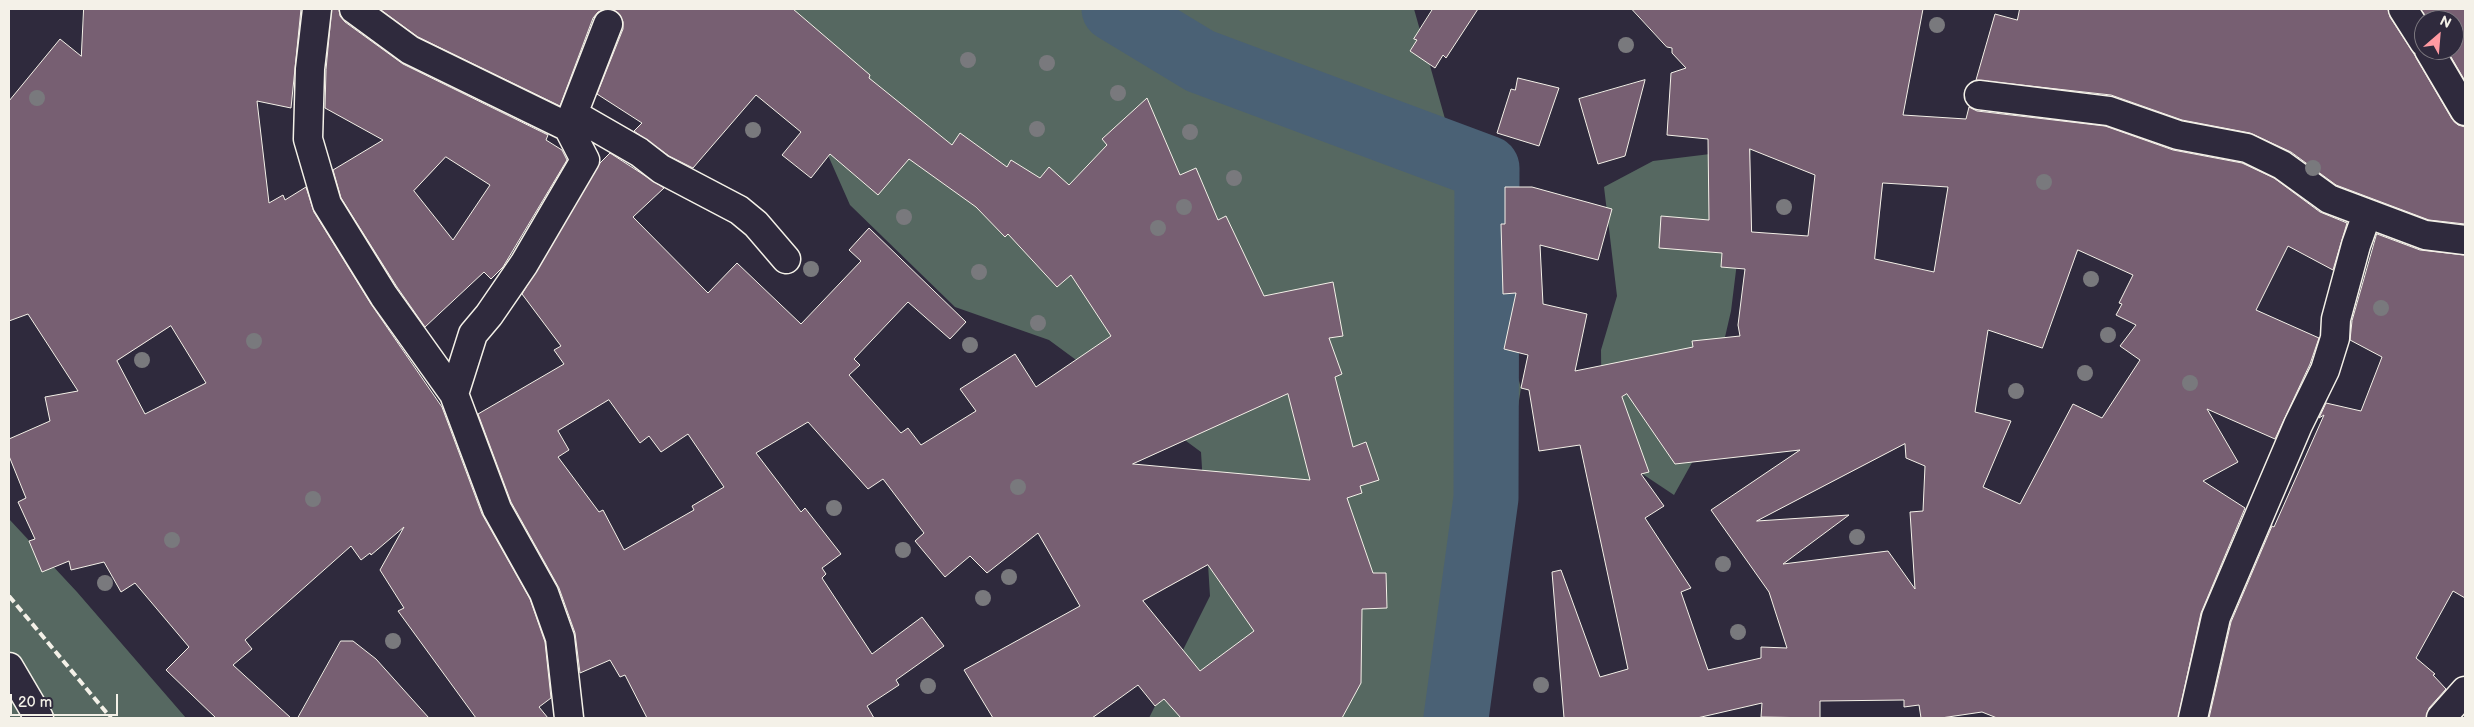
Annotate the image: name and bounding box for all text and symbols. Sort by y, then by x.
north arrow [2414,10,2464,60]
text: N [2437,12,2454,32]
scale bar [12,684,120,716]
text: 20 m [18,693,52,712]

